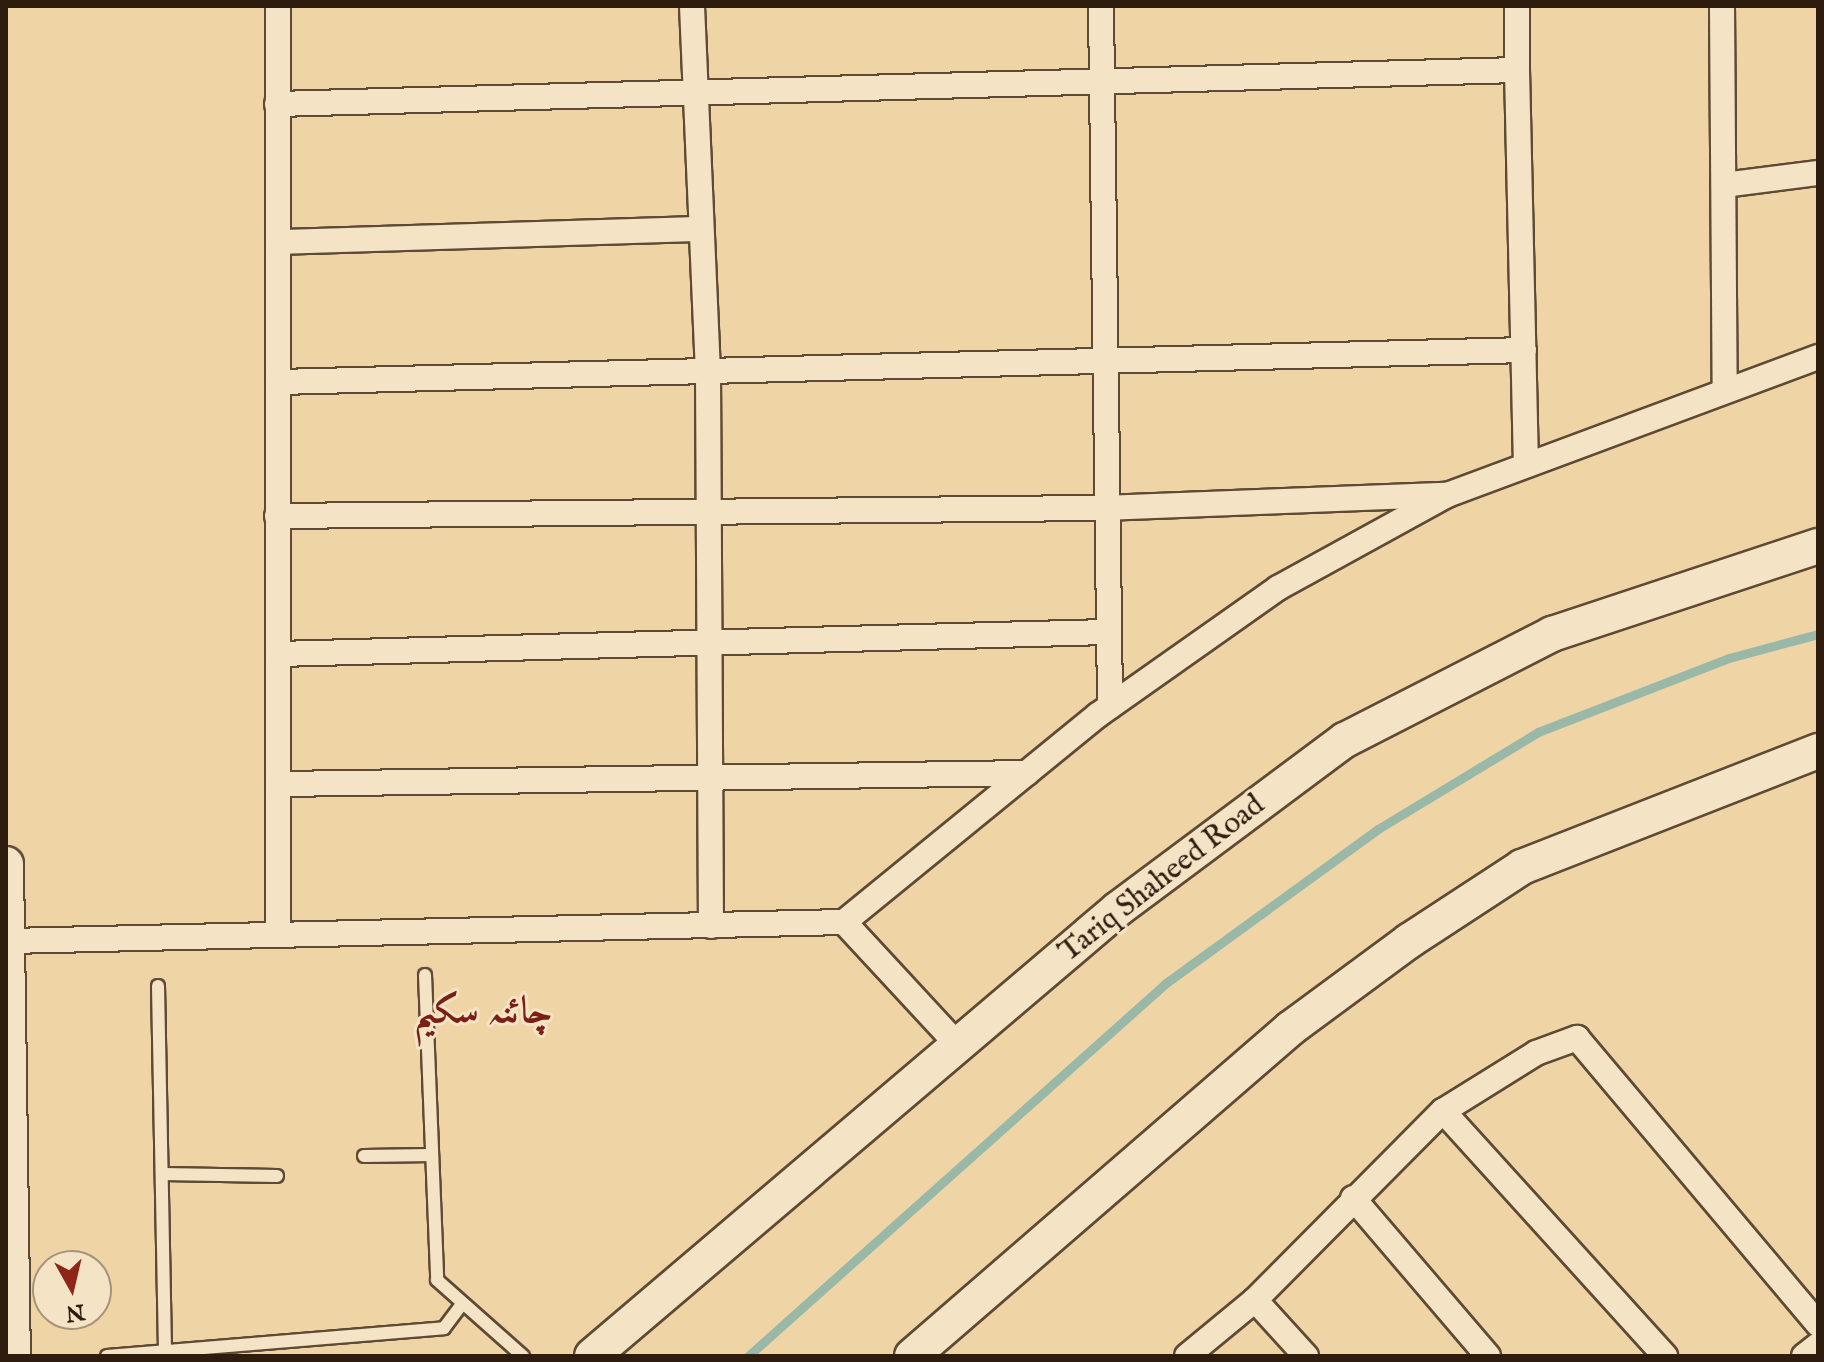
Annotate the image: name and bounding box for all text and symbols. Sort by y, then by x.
street label: Tariq Shaheed Road [1052,788,1272,970]
district label: چائنہ سکیم [414,990,552,1036]
north arrow [32,1250,112,1330]
text: N [64,1297,86,1327]

